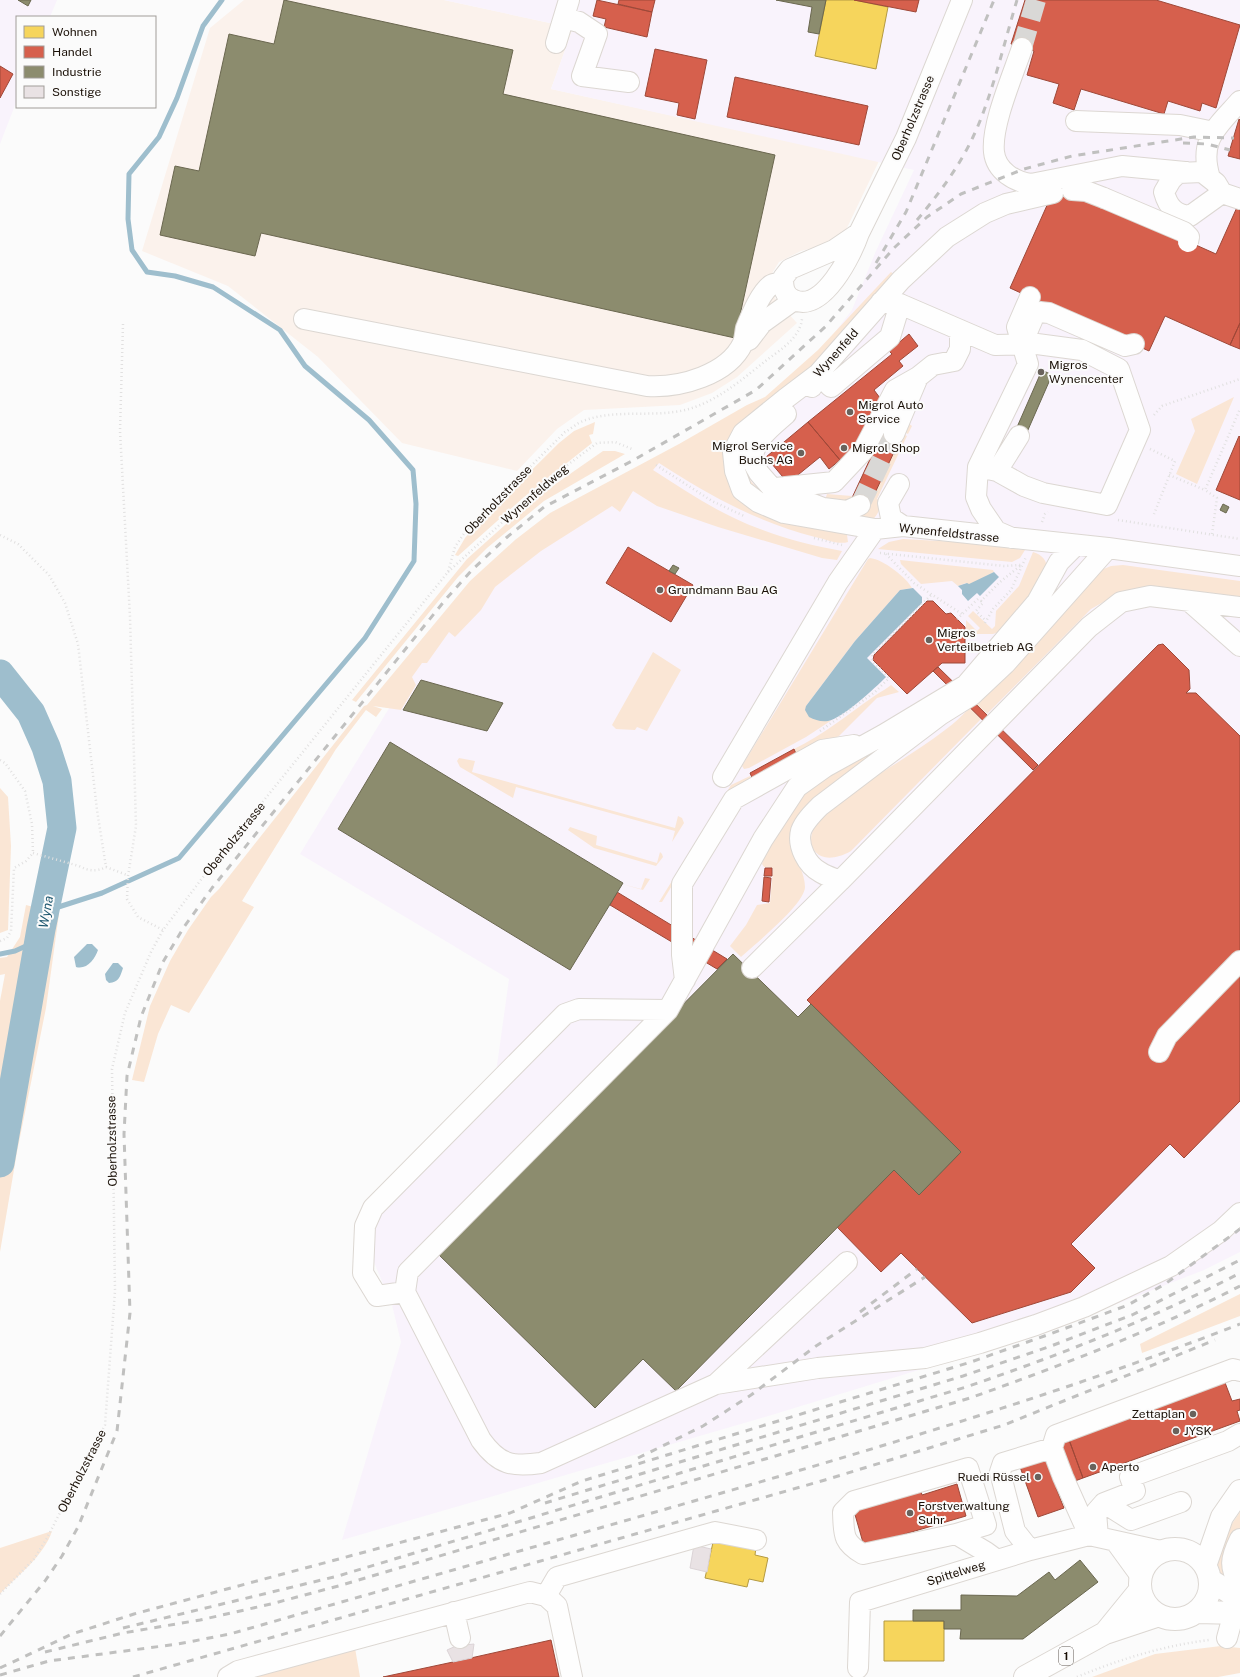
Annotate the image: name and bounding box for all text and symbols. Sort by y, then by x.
legend [16,16,156,108]
text: Wohnen [52,25,97,39]
text: Handel [52,45,93,59]
text: Industrie [52,65,102,79]
street label: Oberholzstrasse [889,73,937,163]
text: Sonstige [52,85,102,99]
street label: Wynenfeld [811,326,861,380]
place label: Migros Wynencenter [1049,358,1124,386]
marker: Migros Wynencenter [1036,367,1046,377]
place label: Migrol Auto Service [858,398,924,426]
marker: Migrol Auto Service [845,407,855,417]
place label: Migrol Service Buchs AG [712,439,793,467]
place label: Migrol Shop [852,441,920,455]
marker: Migrol Shop [839,443,849,453]
marker: Migrol Service Buchs AG [796,448,806,458]
street label: Wynenfeldweg [499,461,571,527]
street label: Oberholzstrasse [461,462,535,538]
street label: Wynenfeldstrasse [898,521,1000,545]
place label: Grundmann Bau AG [668,583,778,597]
marker: Grundmann Bau AG [655,585,665,595]
place label: Migros Verteilbetrieb AG [937,626,1033,654]
marker: Migros Verteilbetrieb AG [924,635,934,645]
street label: Oberholzstrasse [200,799,268,879]
water label: Wyna [36,895,56,929]
street label: Oberholzstrasse [104,1095,120,1187]
place label: Zettaplan [1131,1407,1185,1421]
marker: Zettaplan [1188,1409,1198,1419]
place label: JYSK [1184,1424,1212,1438]
marker: JYSK [1171,1426,1181,1436]
street label: Oberholzstrasse [55,1427,109,1515]
place label: Aperto [1101,1460,1139,1474]
marker: Aperto [1088,1462,1098,1472]
place label: Ruedi Rüssel [958,1470,1030,1484]
marker: Ruedi Rüssel [1033,1472,1043,1482]
place label: Forstverwaltung Suhr [918,1499,1010,1527]
marker: Forstverwaltung Suhr [905,1508,915,1518]
street label: Spittelweg [925,1557,987,1589]
road number: 1 [1059,1647,1073,1665]

